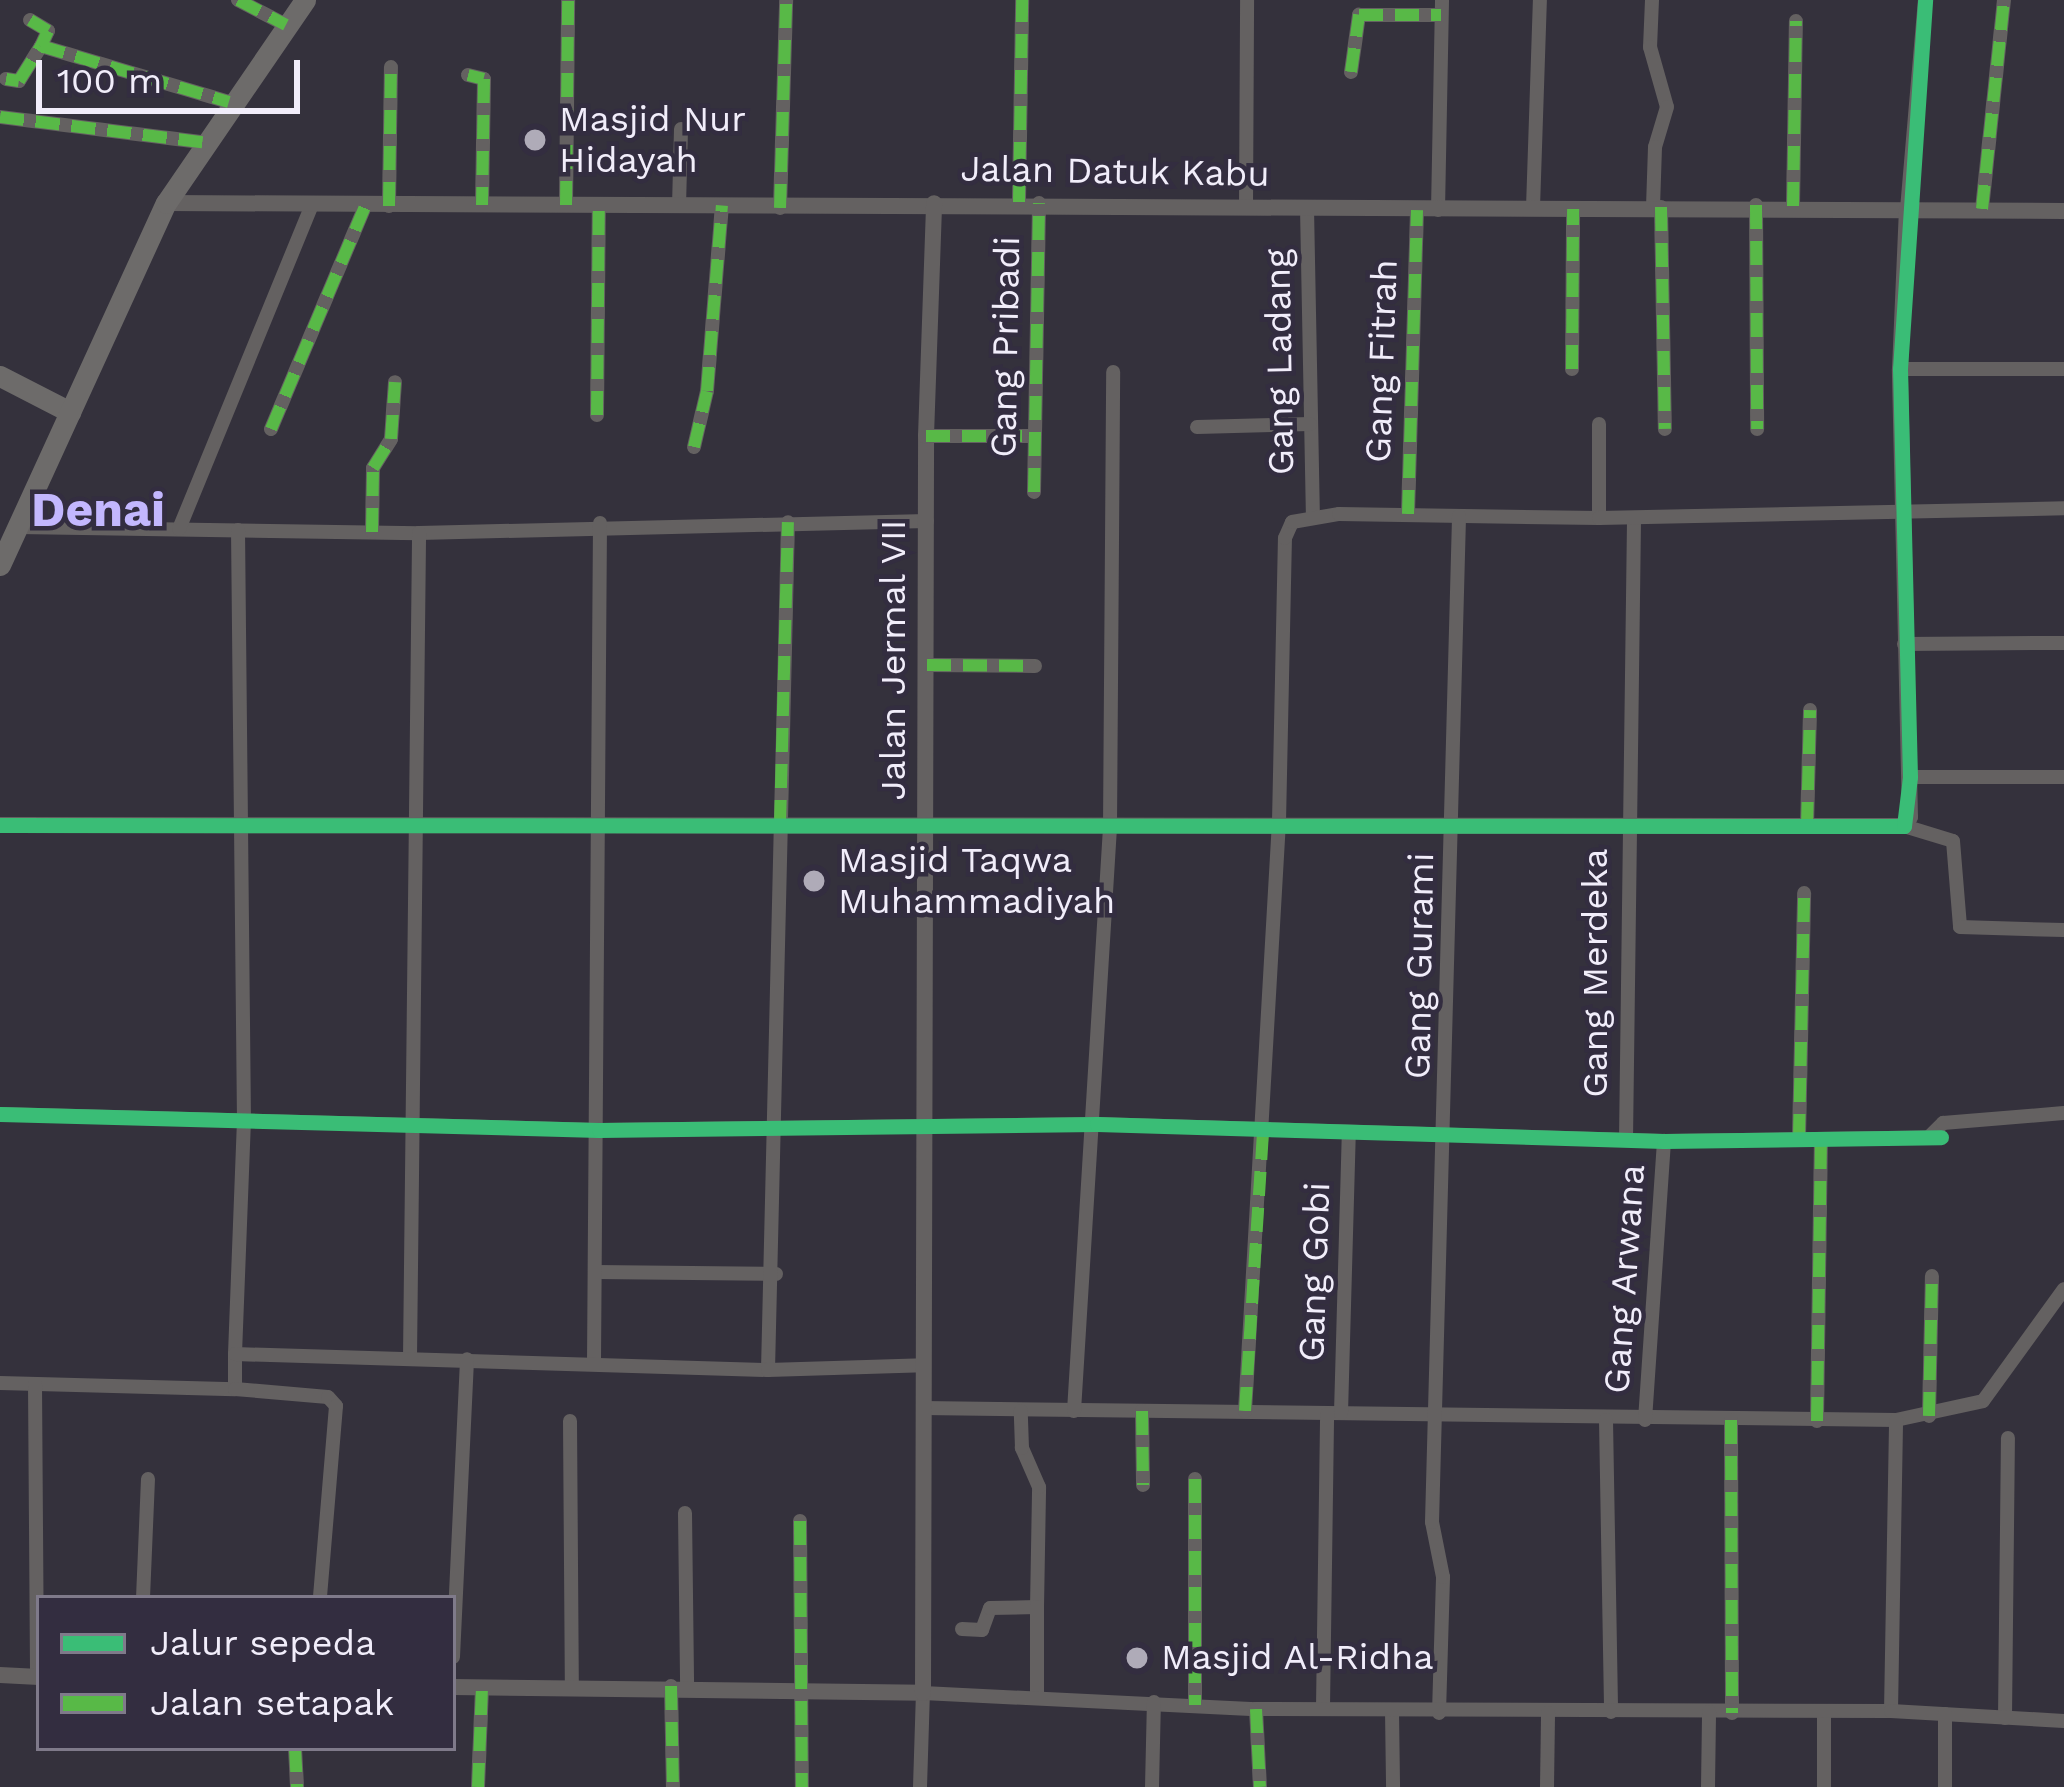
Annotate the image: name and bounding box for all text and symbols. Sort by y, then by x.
scale bar [42,36,306,110]
text: 100 m [57,60,162,102]
place label: Masjid Nur Hidayah [559,97,746,182]
marker: Masjid Nur Hidayah [522,127,548,153]
street label: Jalan Datuk Kabu [960,148,1270,196]
street label: Gang Pribadi [982,236,1030,458]
street label: Gang Ladang [1256,248,1304,476]
street label: Gang Fitrah [1357,259,1407,463]
district label: Denai [31,481,165,539]
street label: Jalan Jermal VII [872,518,916,802]
place label: Masjid Taqwa Muhammadiyah [838,838,1115,923]
street label: Gang Merdeka [1574,848,1618,1098]
street label: Gang Gurami [1396,852,1444,1080]
marker: Masjid Taqwa Muhammadiyah [801,868,827,894]
street label: Gang Arwana [1595,1162,1655,1396]
street label: Gang Gobi [1290,1181,1340,1363]
legend [36,1595,456,1751]
text: Jalur sepeda [150,1622,376,1664]
place label: Masjid Al-Ridha [1161,1636,1435,1680]
marker: Masjid Al-Ridha [1124,1645,1150,1671]
text: Jalan setapak [150,1682,394,1724]

